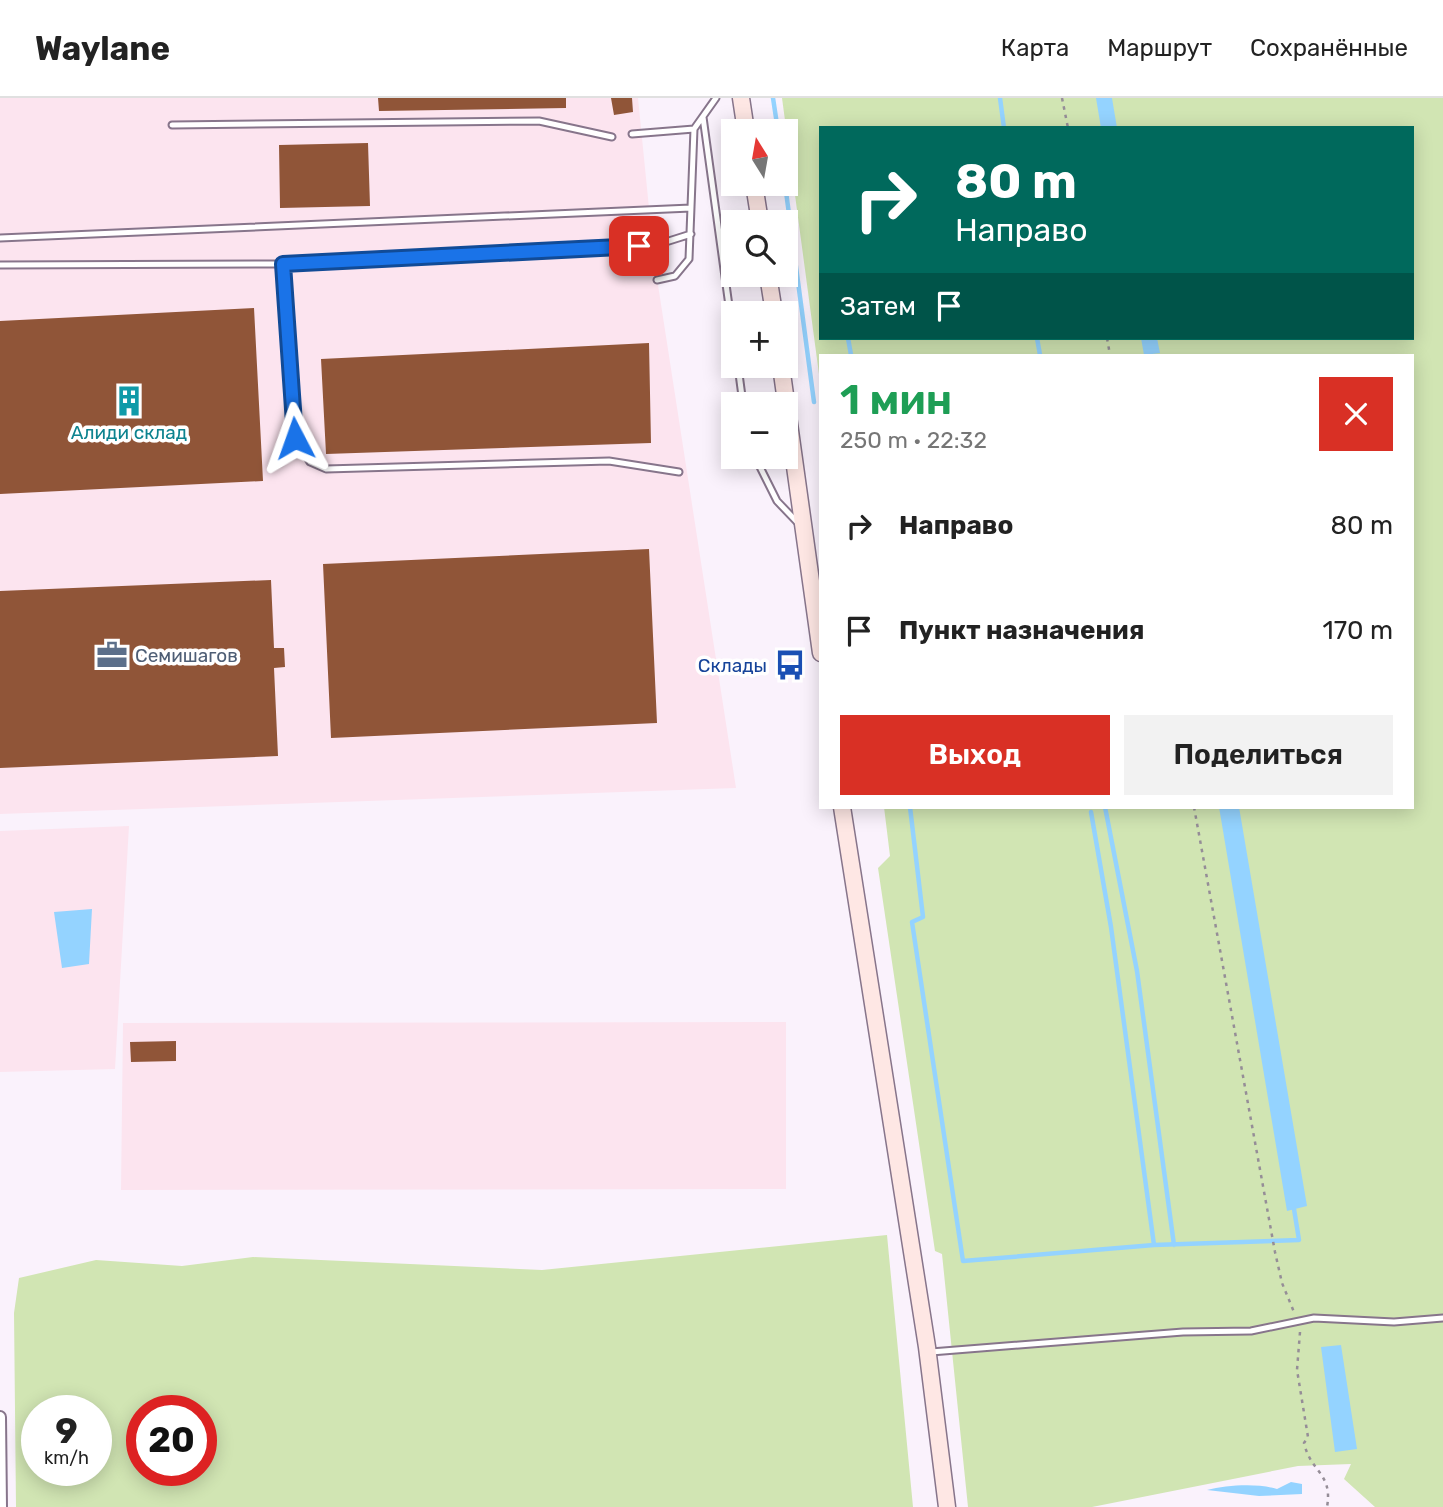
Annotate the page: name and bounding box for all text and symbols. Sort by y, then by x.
text: Waylane [35,29,170,68]
text: Карта [1001,34,1069,62]
text: Маршрут [1107,34,1212,62]
text: Сохранённые [1250,34,1408,62]
north arrow [721,119,798,196]
map controls [721,119,798,469]
text: 80 m [955,152,1077,210]
icon: right [840,154,931,245]
button: search [721,210,798,287]
text: Направо [955,211,1088,249]
pin [609,216,669,276]
icon: arrive [620,227,658,265]
icon: arrive [930,287,968,325]
text: Затем [840,291,916,322]
button: + [721,301,798,378]
text: 1 мин [840,375,952,425]
button: close [1319,377,1393,451]
building icon: Алиди склад [112,384,146,418]
button: − [721,392,798,469]
position arrow [258,401,332,475]
place label: Алиди склад [71,421,187,444]
text: 250 m · 22:32 [840,426,987,454]
icon: right [840,507,878,545]
text: Направо [899,510,1013,541]
text: 80 m [1330,510,1393,541]
icon: arrive [840,612,878,650]
text: Пункт назначения [899,615,1144,646]
text: 170 m [1323,615,1393,646]
office icon: Семишагов [95,638,129,672]
place label: Семишагов [135,644,238,667]
bus stop icon: Склады [773,648,807,682]
place label: Склады [698,654,767,677]
button: Выход [840,715,1110,795]
button: Поделиться [1124,715,1393,795]
speed limit sign: 20 [126,1395,217,1486]
text: 9 [55,1410,78,1452]
text: km/h [44,1447,89,1469]

